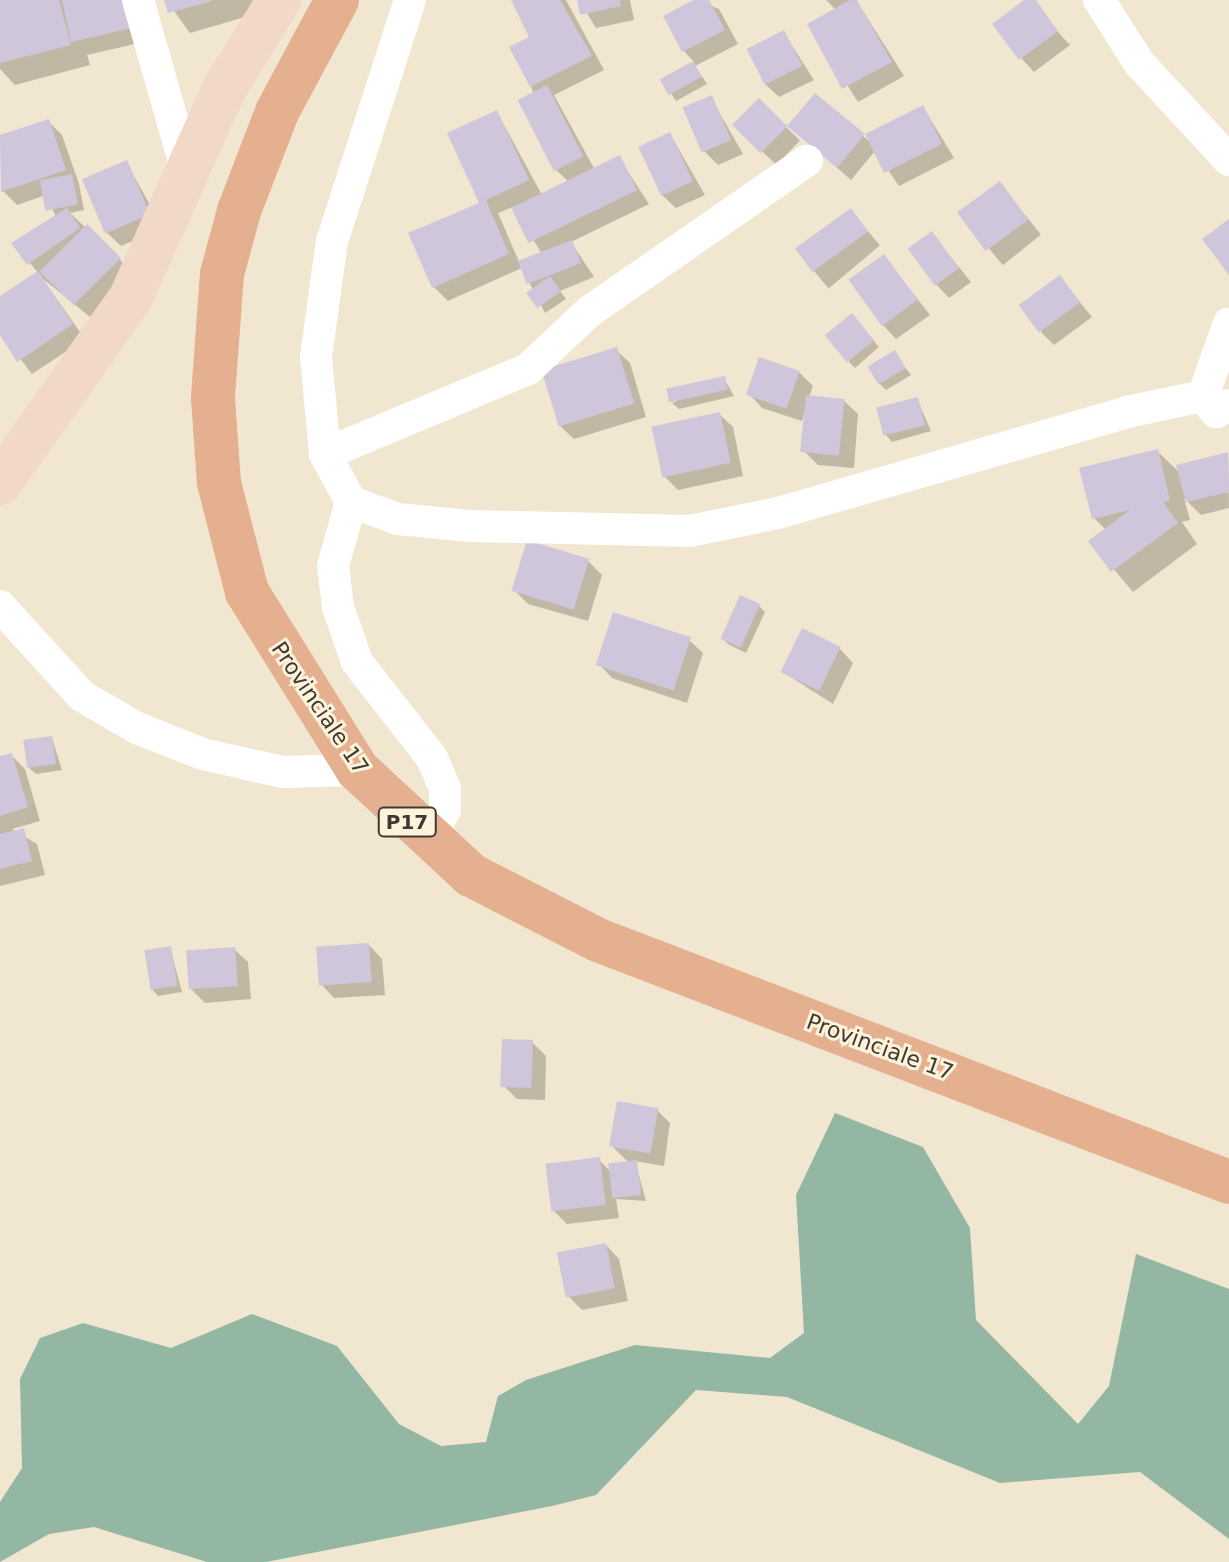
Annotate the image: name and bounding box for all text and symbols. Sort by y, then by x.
street label: Provinciale 17 [266,637,374,779]
road number: P17 [377,806,437,838]
street label: Provinciale 17 [803,1008,957,1086]

